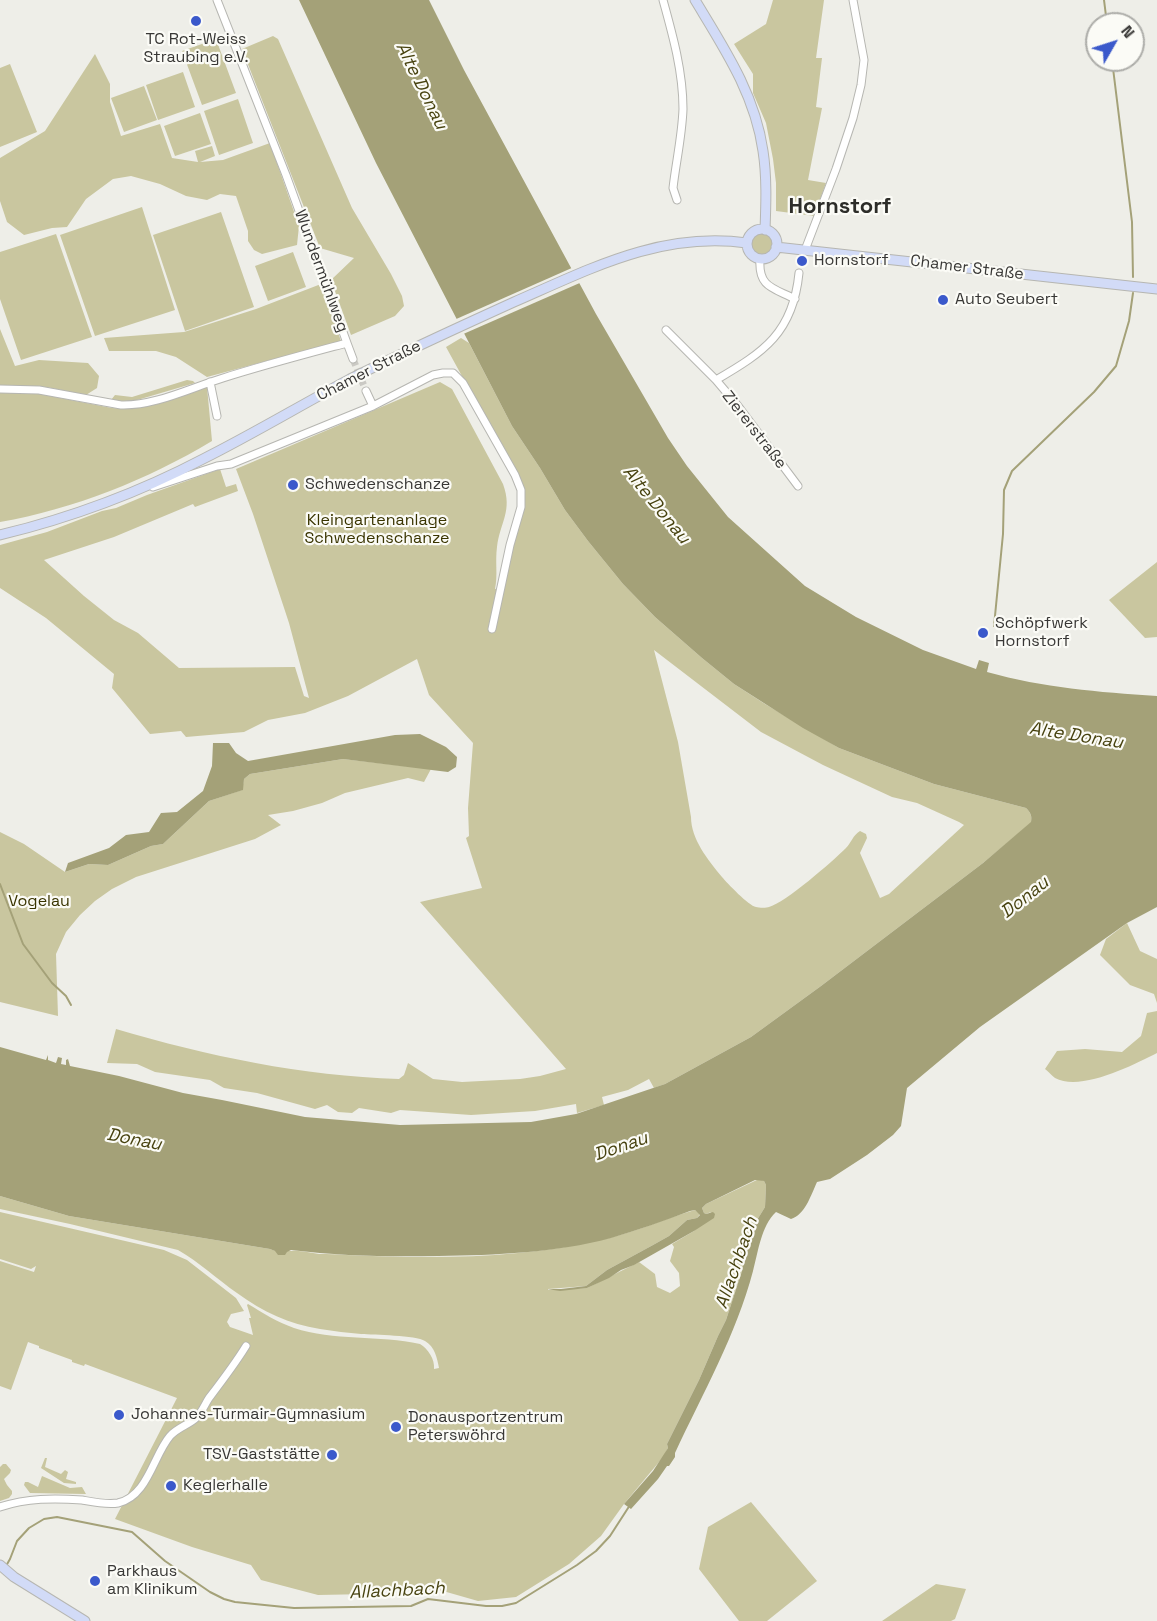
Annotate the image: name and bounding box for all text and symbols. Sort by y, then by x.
north arrow [1085,12,1145,72]
marker: TC Rot-Weiss Straubing e.V. [189,14,203,28]
text: N [1116,21,1139,42]
place label: TC Rot-Weiss Straubing e.V. [143,30,249,68]
water label: Alte Donau [391,39,451,133]
district label: Hornstorf [789,194,891,220]
street label: Wundermühlweg [290,207,352,335]
place label: Hornstorf [814,251,889,271]
street label: Chamer Straße [909,252,1025,284]
marker: Hornstorf [795,254,809,268]
place label: Auto Seubert [955,290,1058,310]
marker: Auto Seubert [936,293,950,307]
street label: Chamer Straße [314,336,424,406]
street label: Ziererstraße [718,387,790,473]
water label: Alte Donau [618,462,694,548]
place label: Schwedenschanze [305,475,450,495]
marker: Schwedenschanze [286,478,300,492]
park label: Kleingartenanlage Schwedenschanze [304,511,450,549]
place label: Schöpfwerk Hornstorf [995,614,1088,652]
marker: Schöpfwerk Hornstorf [976,626,990,640]
water label: Alte Donau [1028,718,1124,754]
water label: Donau [997,872,1053,924]
park label: Vogelau [8,892,70,912]
water label: Donau [105,1124,163,1156]
water label: Donau [591,1128,651,1166]
water label: Allachbach [711,1214,763,1312]
place label: Johannes-Turmair-Gymnasium [131,1405,365,1425]
marker: Johannes-Turmair-Gymnasium [112,1408,126,1422]
place label: Donausportzentrum Peterswöhrd [408,1408,563,1446]
marker: Donausportzentrum Peterswöhrd [389,1420,403,1434]
place label: TSV-Gaststätte [203,1445,320,1465]
marker: TSV-Gaststätte [325,1448,339,1462]
place label: Keglerhalle [183,1476,268,1496]
marker: Keglerhalle [164,1479,178,1493]
place label: Parkhaus am Klinikum [107,1562,198,1600]
marker: Parkhaus am Klinikum [88,1574,102,1588]
water label: Allachbach [349,1578,445,1604]

